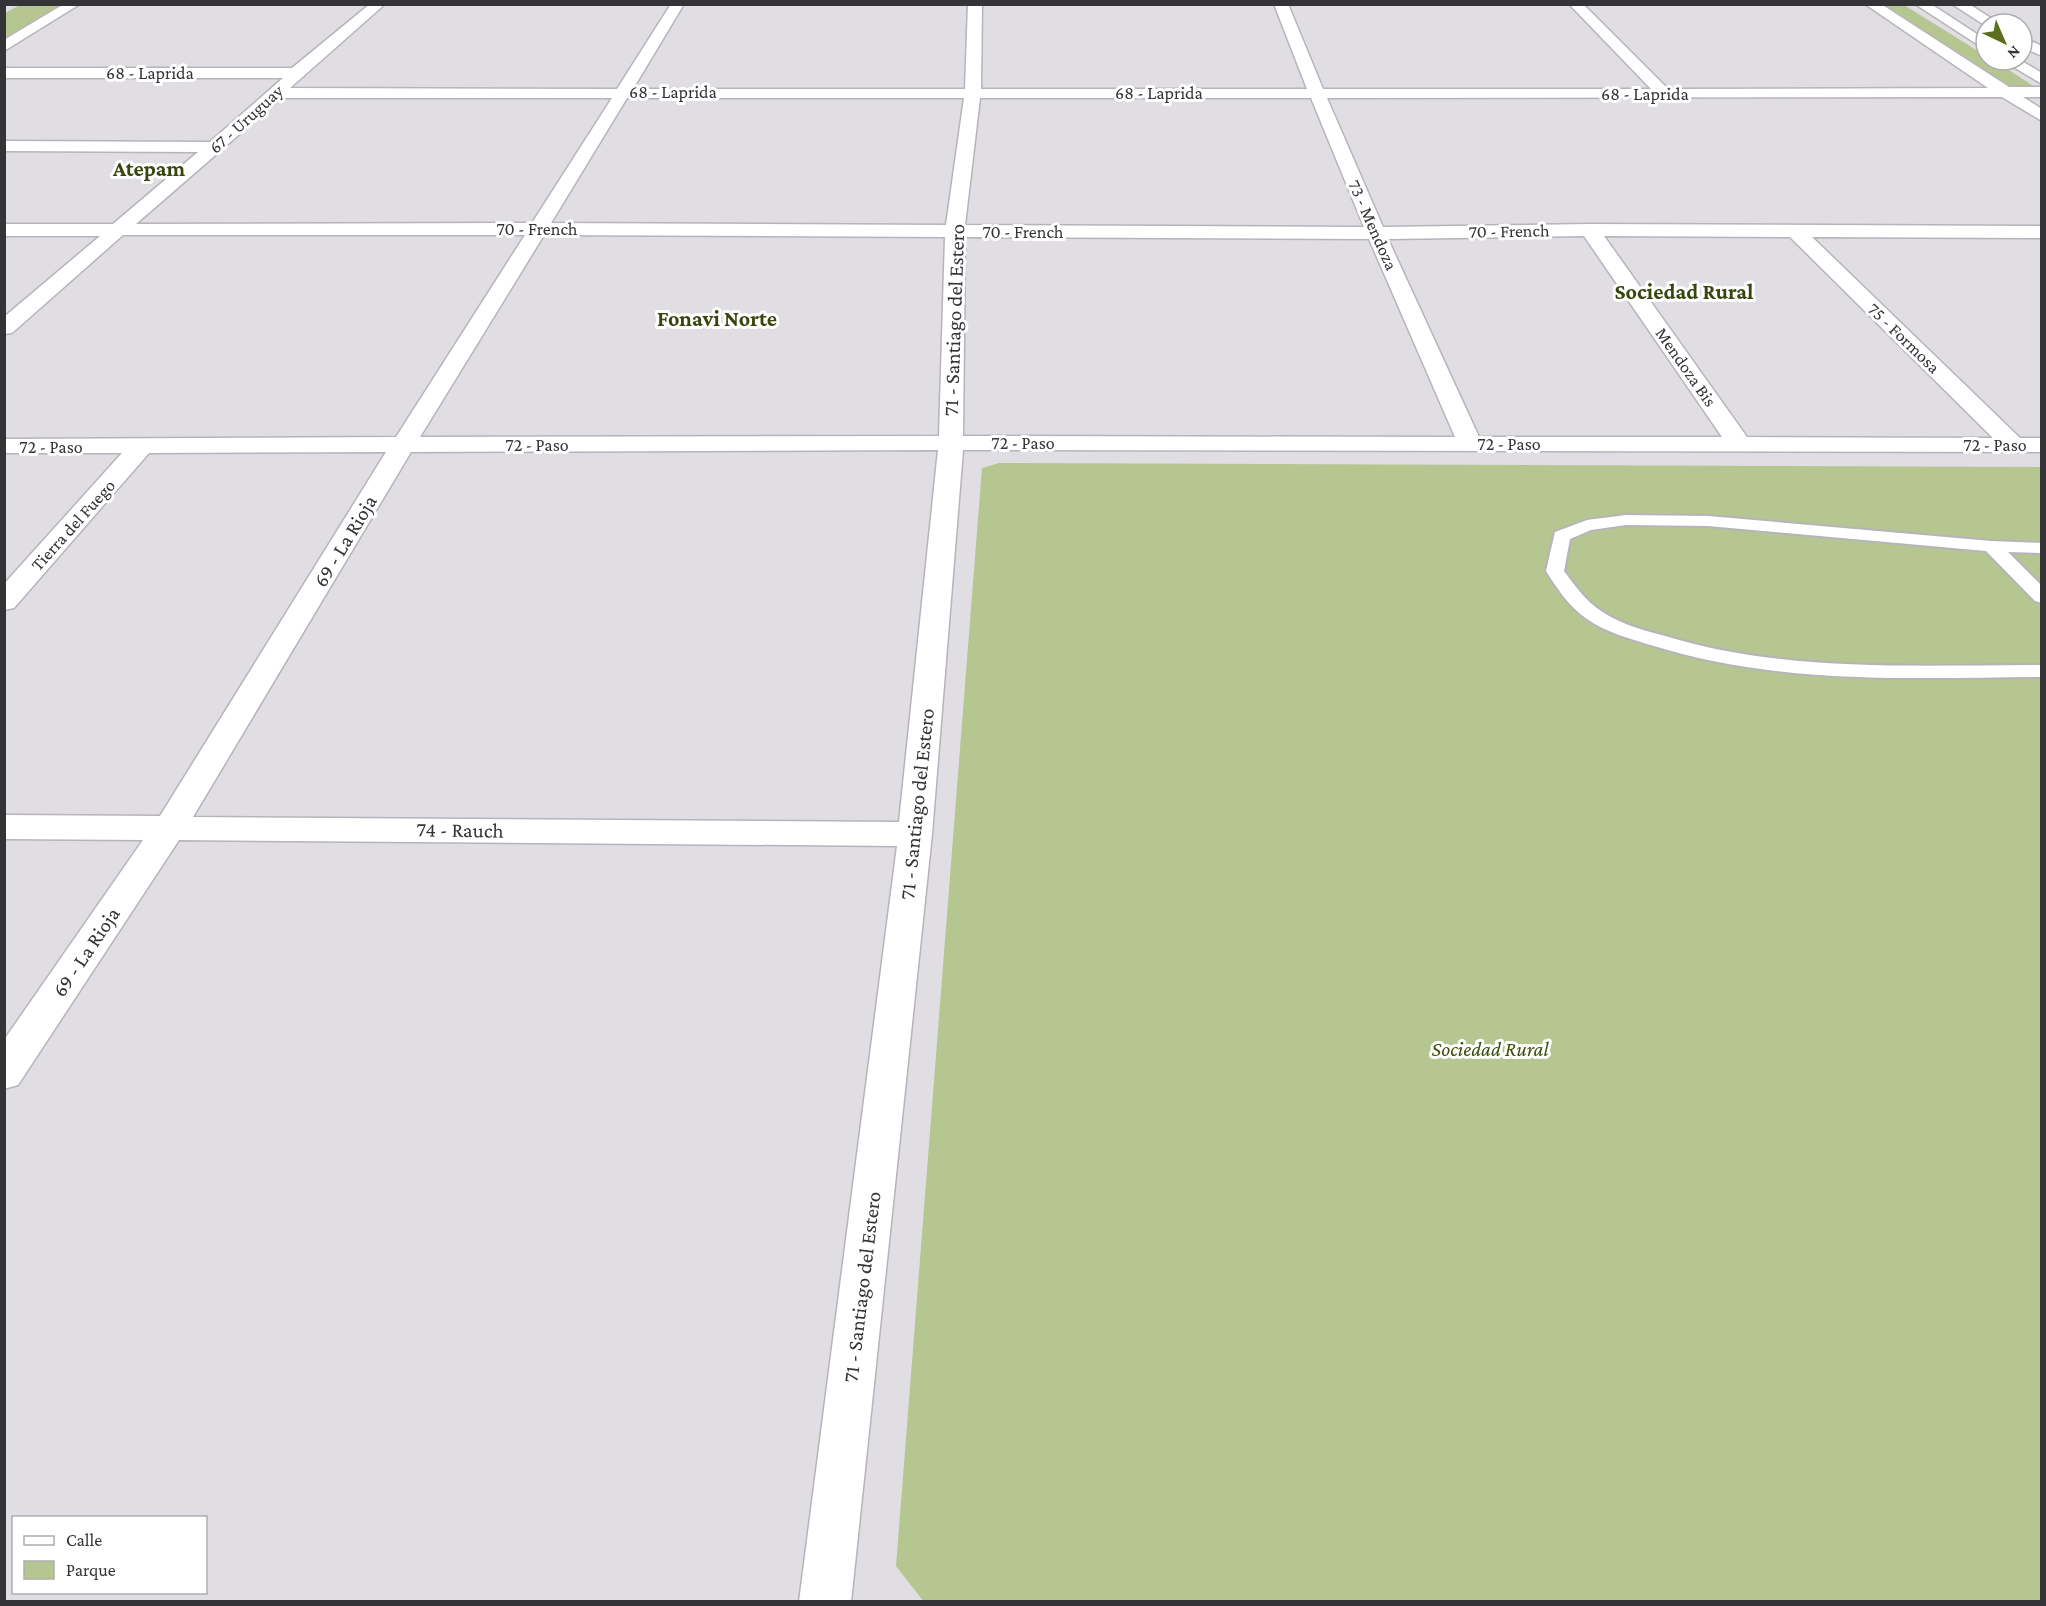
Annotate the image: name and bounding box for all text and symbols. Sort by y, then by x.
north arrow [1974,12,2034,72]
text: N [2004,43,2024,62]
street label: 68 - Laprida [106,63,194,83]
street label: 67 - Uruguay [205,80,288,157]
street label: 68 - Laprida [629,82,717,102]
street label: 68 - Laprida [1115,83,1203,103]
street label: 68 - Laprida [1601,84,1689,104]
district label: Atepam [112,156,185,181]
street label: 73 - Mendoza [1344,177,1402,273]
street label: 70 - French [497,219,578,239]
street label: 70 - French [1468,220,1550,242]
street label: 70 - French [983,222,1064,242]
street label: 71 - Santiago del Estero [939,223,969,417]
district label: Sociedad Rural [1615,279,1754,304]
street label: 75 - Formosa [1864,299,1944,377]
district label: Fonavi Norte [657,306,777,331]
street label: Mendoza Bis [1651,324,1721,410]
street label: 72 - Paso [991,433,1055,453]
street label: 72 - Paso [1477,434,1541,454]
street label: 72 - Paso [505,435,569,455]
street label: 72 - Paso [1963,435,2027,455]
street label: 72 - Paso [19,437,83,457]
street label: Tierra del Fuego [27,475,119,575]
street label: 69 - La Rioja [308,490,382,591]
street label: 71 - Santiago del Estero [895,707,939,901]
street label: 74 - Rauch [416,817,504,843]
street label: 69 - La Rioja [47,902,125,1001]
park label: Sociedad Rural [1431,1037,1549,1061]
street label: 71 - Santiago del Estero [838,1190,886,1384]
legend [12,1516,207,1594]
text: Calle [66,1530,102,1550]
text: Parque [66,1560,116,1580]

